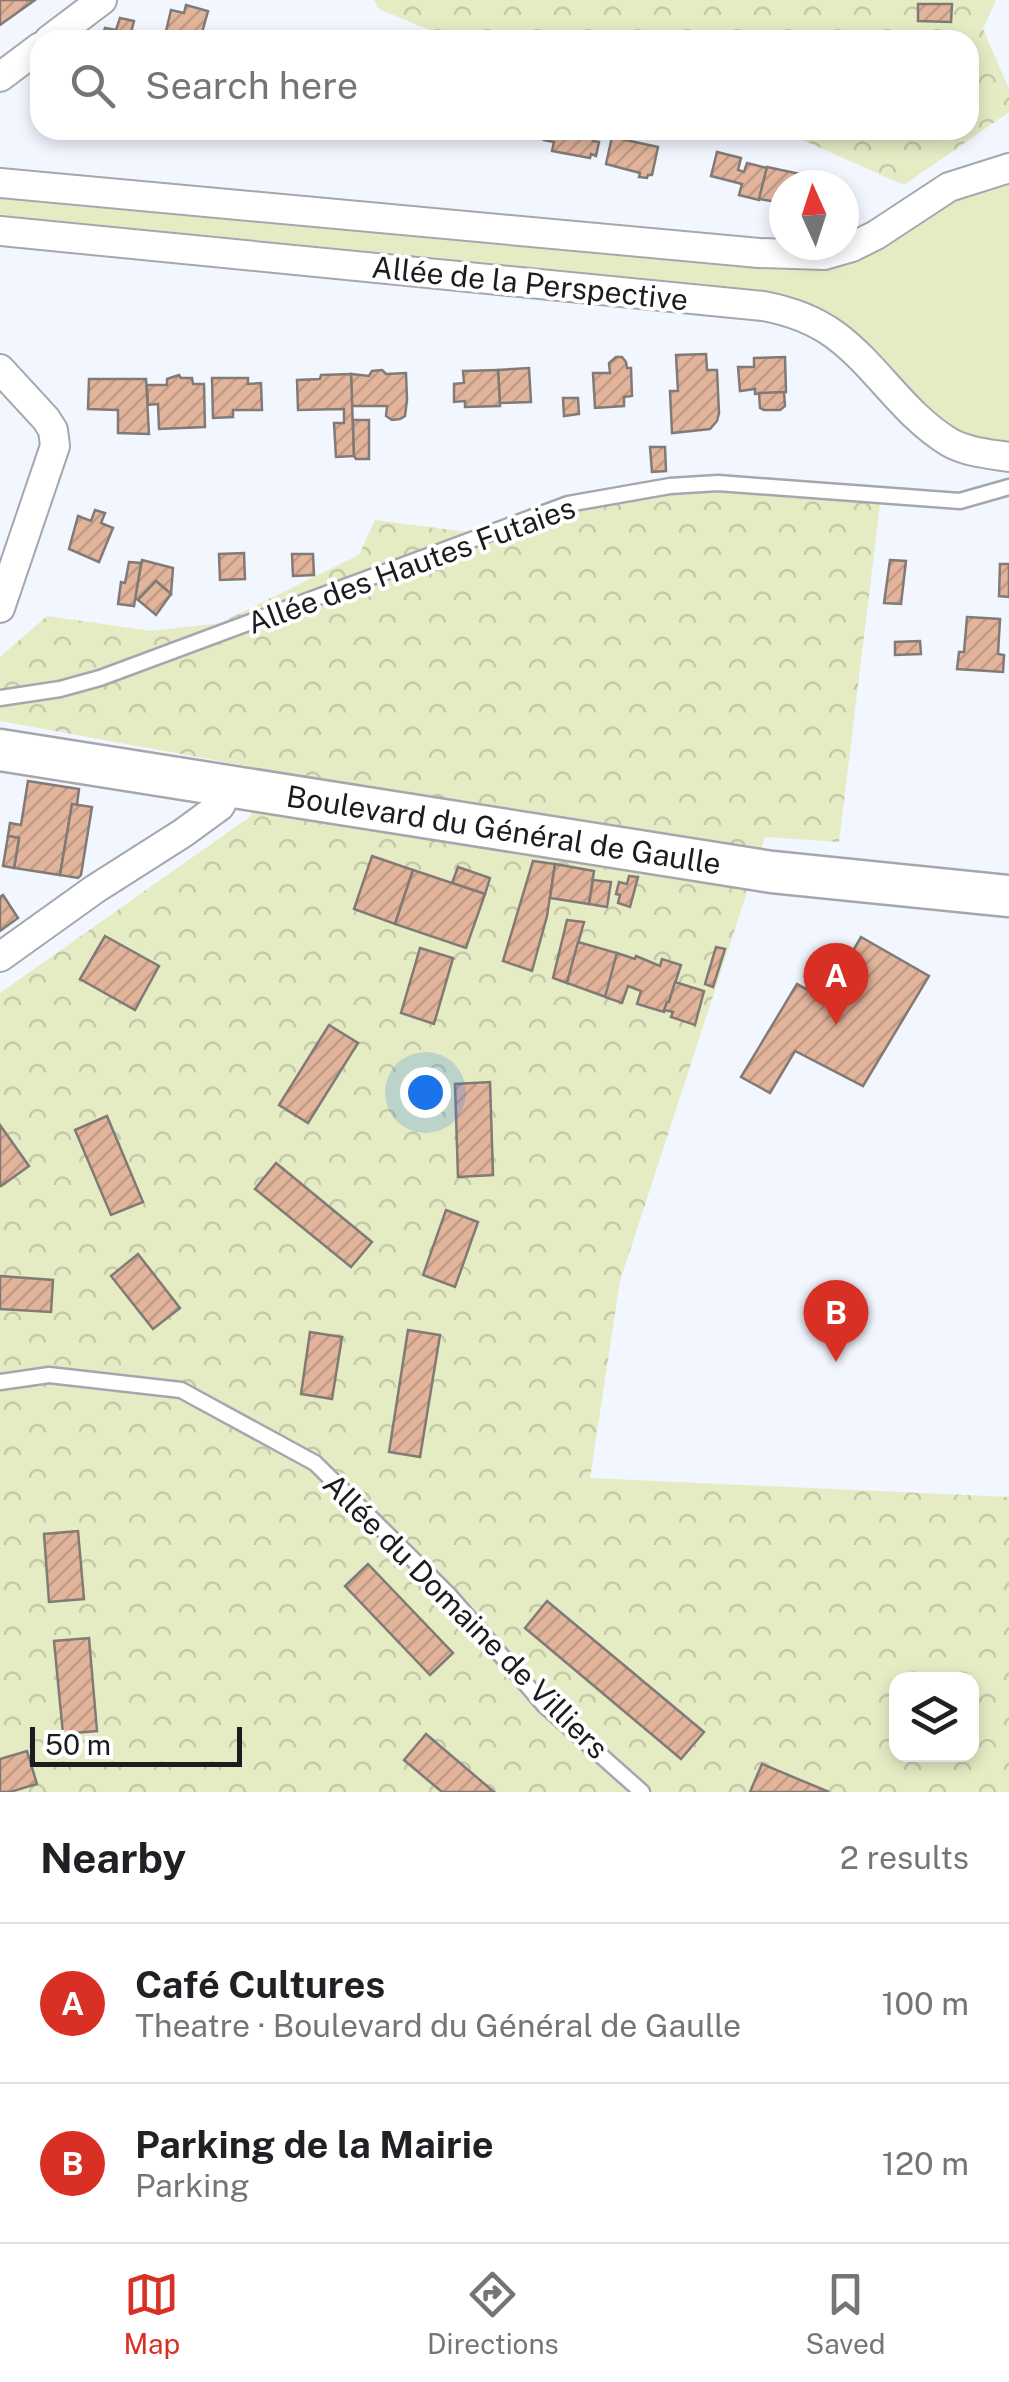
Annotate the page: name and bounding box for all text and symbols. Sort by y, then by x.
search box [30,30,979,140]
icon: search [65,58,120,113]
text: Search here [145,63,358,108]
north arrow [769,170,859,260]
street label: Allée de la Perspective [370,248,690,318]
street label: Allée des Hautes Futaies [242,489,580,641]
street label: Boulevard du Général de Gaulle [284,778,724,882]
pin: A [804,942,868,1025]
your location [400,1067,451,1118]
pin: B [804,1280,868,1362]
street label: Allée du Domaine de Villiers [316,1466,616,1766]
map controls [889,1672,979,1762]
button: layers [889,1672,979,1762]
scale bar [30,1722,242,1766]
text: 50 m [45,1728,111,1761]
text: Nearby [40,1833,186,1882]
text: 2 results [840,1839,969,1876]
text: Café Cultures [135,1962,385,2007]
text: A [61,1985,84,2022]
text: 100 m [882,1985,969,2022]
text: Theatre · Boulevard du Général de Gaulle [135,2007,741,2044]
text: Parking de la Mairie [135,2122,494,2167]
text: B [62,2145,83,2182]
text: 120 m [882,2145,969,2182]
text: Parking [135,2167,250,2204]
tab: Map [123,2267,180,2360]
tab: Directions [427,2267,559,2360]
tab: Saved [805,2267,886,2360]

